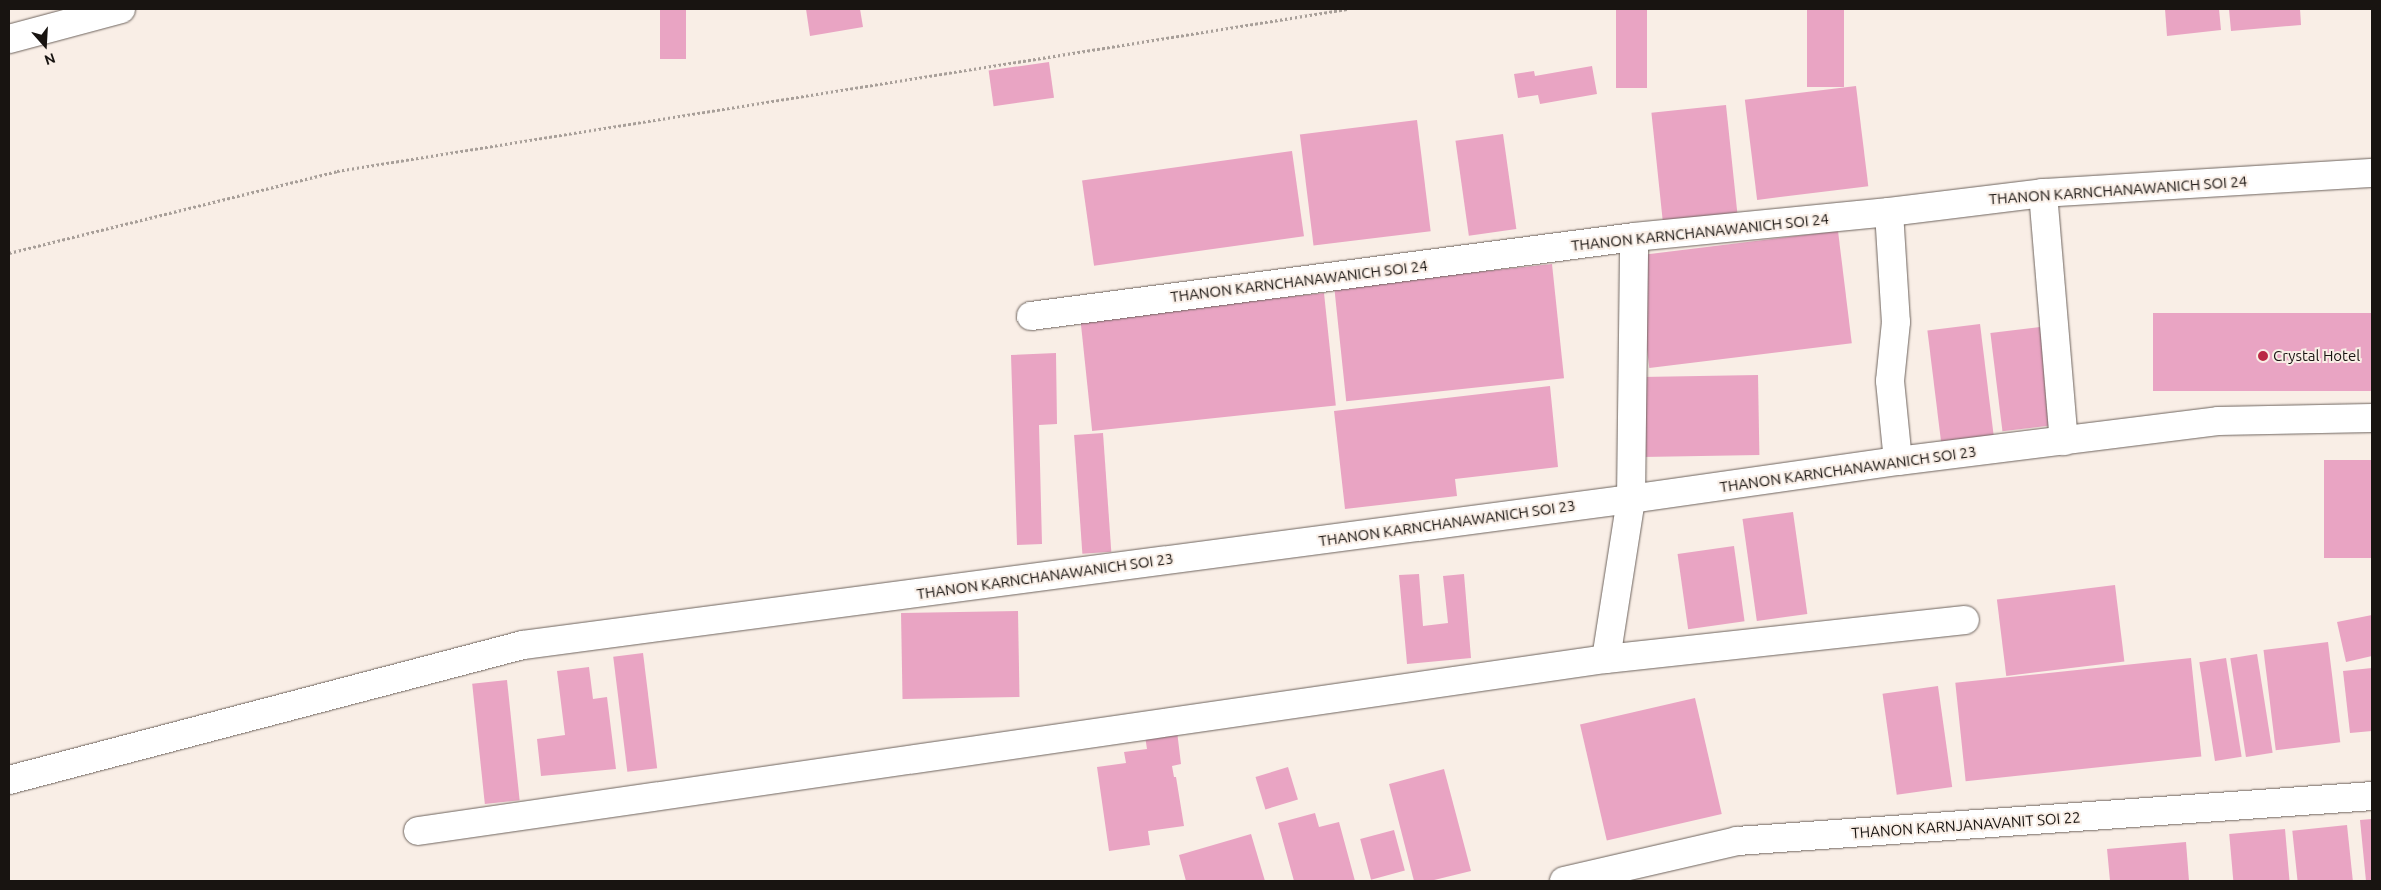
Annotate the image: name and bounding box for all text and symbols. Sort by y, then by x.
north arrow [20,20,70,70]
text: N [42,50,57,68]
street label: THANON KARNCHANAWANICH SOI 24 [1988,172,2248,208]
street label: THANON KARNCHANAWANICH SOI 24 [1570,210,1830,254]
street label: THANON KARNCHANAWANICH SOI 24 [1169,256,1429,306]
place label: Crystal Hotel [2273,347,2360,365]
marker: Crystal Hotel [2257,350,2269,362]
street label: THANON KARNCHANAWANICH SOI 23 [1719,442,1977,496]
street label: THANON KARNCHANAWANICH SOI 23 [1318,496,1576,550]
street label: THANON KARNCHANAWANICH SOI 23 [916,549,1174,603]
street label: THANON KARNJANAVANIT SOI 22 [1851,808,2081,842]

